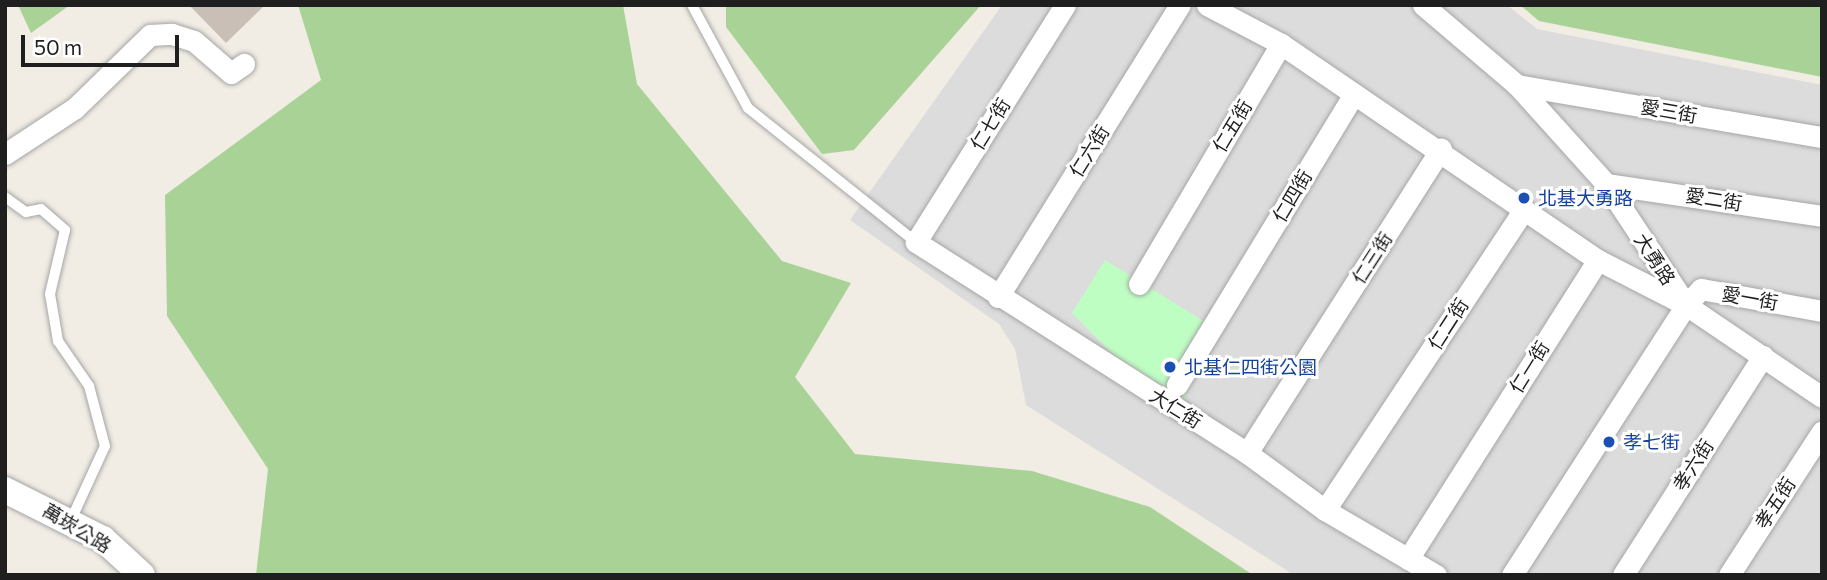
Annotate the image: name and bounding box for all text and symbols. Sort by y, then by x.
scale bar [24,21,182,65]
text: 50 m [34,34,82,59]
street label: 仁七街 [965,94,1015,154]
street label: 愛三街 [1639,95,1699,127]
street label: 仁五街 [1208,96,1256,156]
street label: 仁六街 [1064,121,1114,181]
street label: 仁四街 [1268,166,1316,226]
street label: 愛二街 [1684,183,1744,215]
place label: 北基大勇路 [1538,187,1633,209]
marker: 北基大勇路 [1516,190,1532,206]
street label: 仁三街 [1347,228,1397,288]
street label: 大勇路 [1630,229,1680,289]
street label: 愛一街 [1720,282,1780,314]
street label: 仁二街 [1423,294,1473,354]
street label: 仁一街 [1504,337,1554,397]
place label: 北基仁四街公園 [1184,356,1317,378]
marker: 北基仁四街公園 [1162,359,1178,375]
street label: 大仁街 [1146,383,1206,433]
place label: 孝七街 [1623,431,1680,453]
marker: 孝七街 [1601,434,1617,450]
street label: 孝六街 [1668,435,1718,495]
street label: 孝五街 [1750,473,1800,533]
street label: 萬崁公路 [39,499,115,557]

